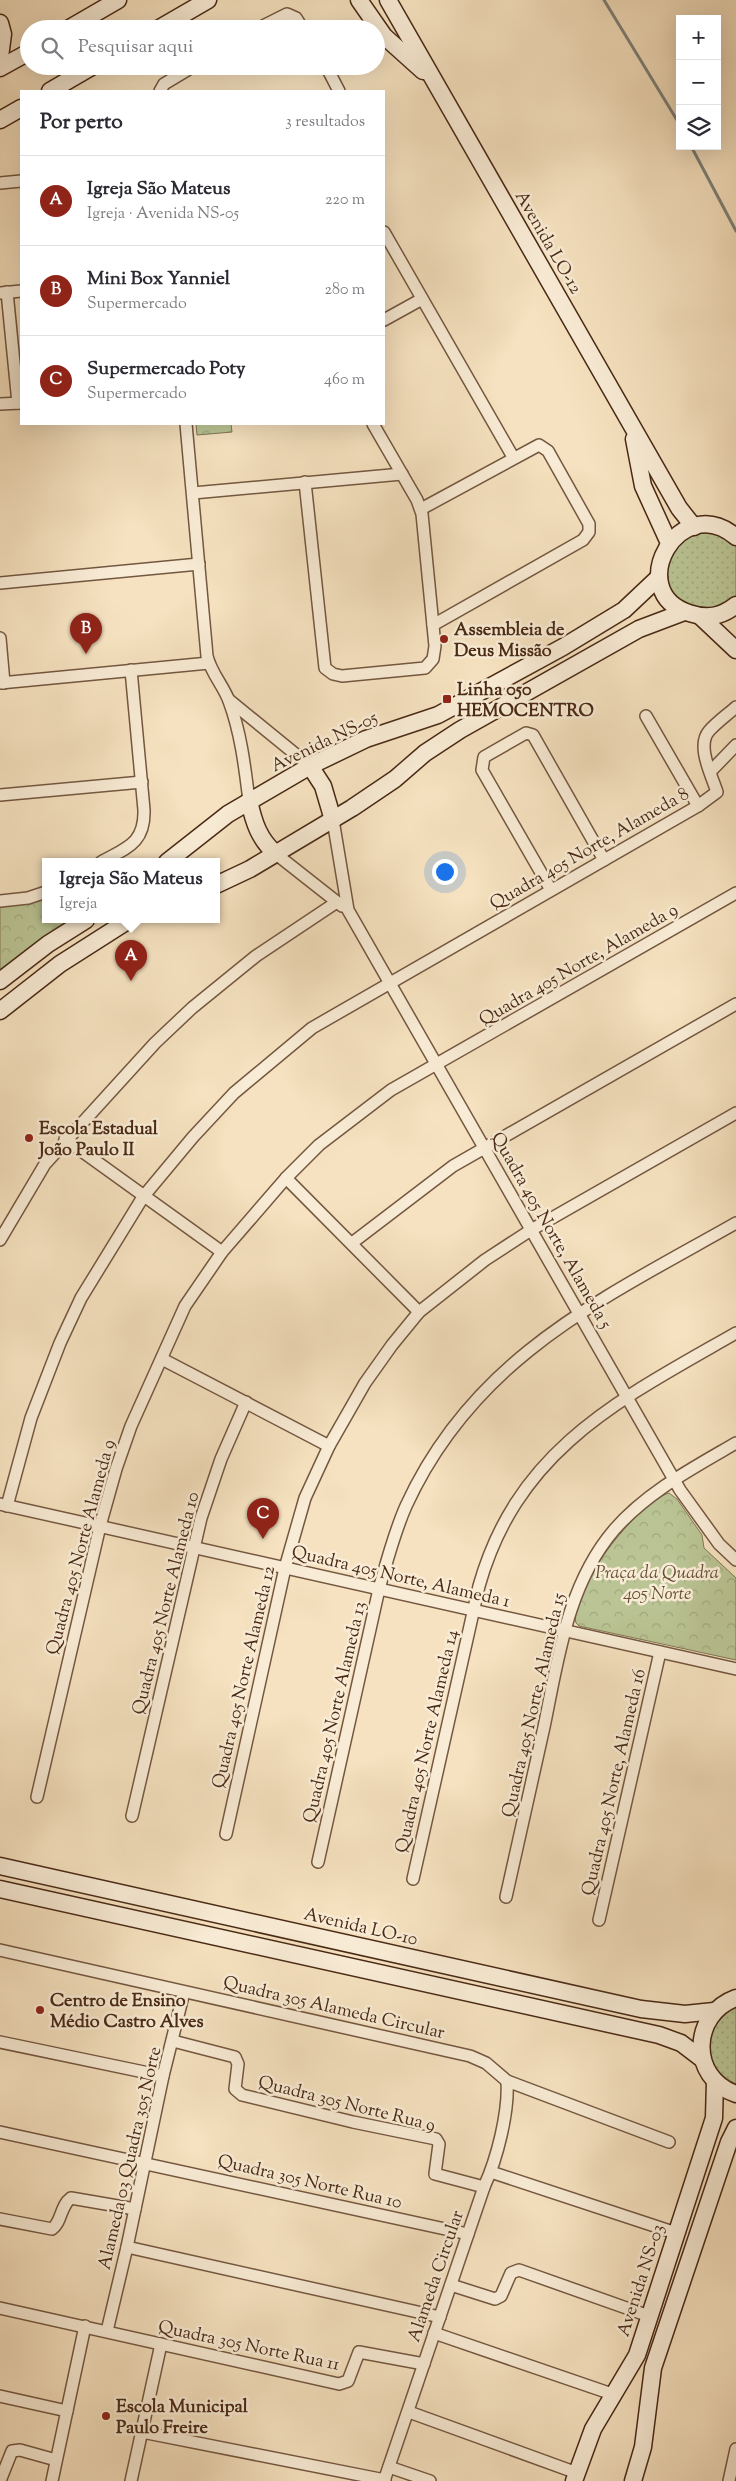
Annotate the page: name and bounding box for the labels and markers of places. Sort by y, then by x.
pin: B [70,613,102,654]
place label: Assembleia de Deus Missão [454,618,565,665]
marker: Assembleia de Deus Missão [438,633,450,645]
place label: Linha 050 HEMOCENTRO [457,678,594,725]
marker: Linha 050 HEMOCENTRO [441,693,453,705]
pin: A [115,940,147,981]
place label: Escola Estadual João Paulo II [37,1117,159,1164]
marker: Escola Estadual João Paulo II [23,1132,35,1144]
pin: C [247,1498,279,1539]
place label: Centro de Ensino Médio Castro Alves [50,1989,204,2036]
marker: Centro de Ensino Médio Castro Alves [34,2004,46,2016]
place label: Escola Municipal Paulo Freire [116,2395,249,2442]
marker: Escola Municipal Paulo Freire [100,2410,112,2422]

